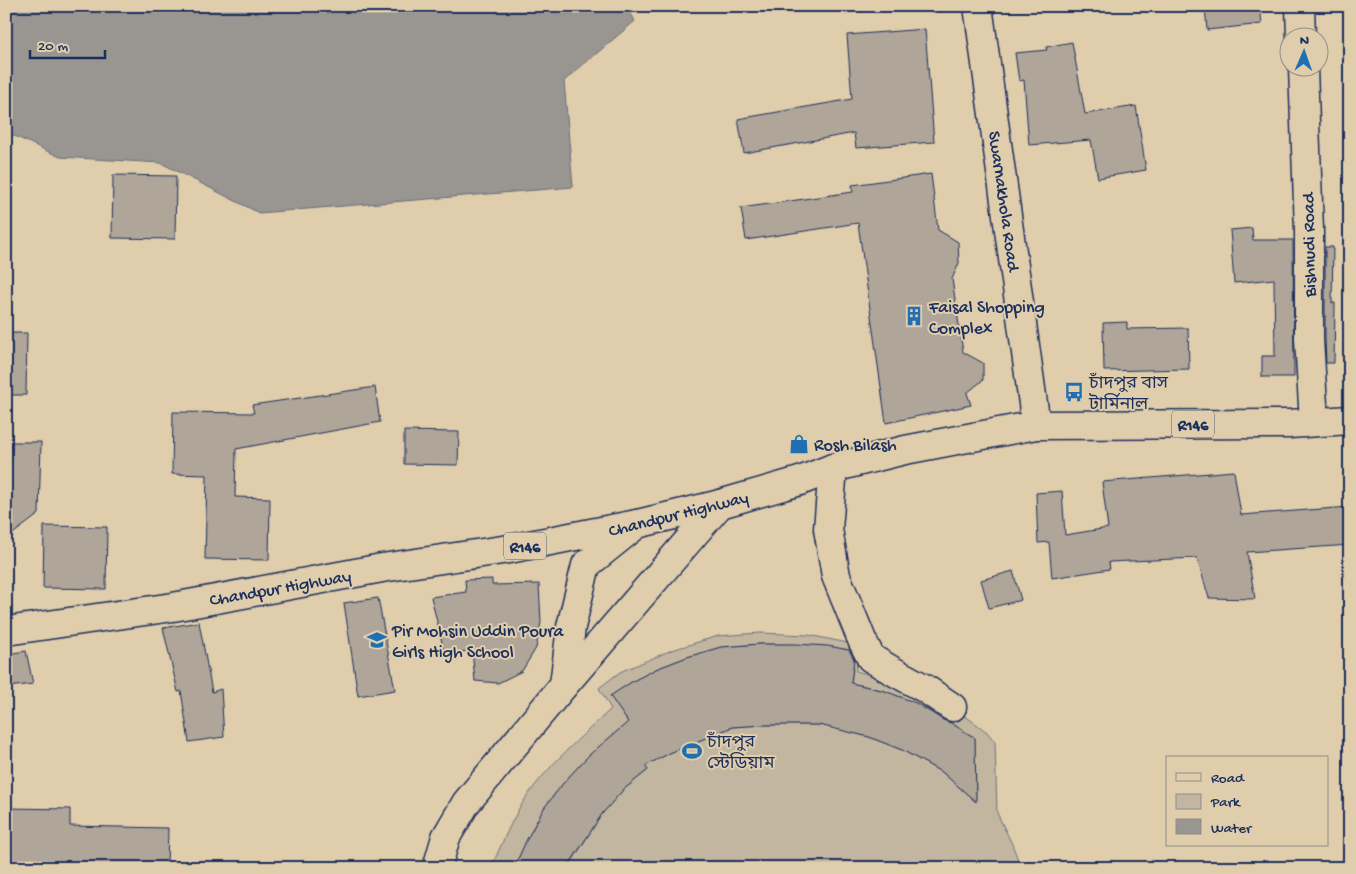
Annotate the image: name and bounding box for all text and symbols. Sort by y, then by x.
scale bar [30,28,105,60]
north arrow [1278,28,1328,78]
text: N [1300,33,1309,50]
text: 20 m [38,38,68,56]
street label: Swarnakhola Road [982,130,1023,274]
street label: Bishnudi Road [1299,191,1322,298]
place label: Faisal Shopping Complex [928,298,1045,340]
building icon: Faisal Shopping Complex [903,305,925,327]
place label: চাঁদপুর বাস টার্মিনাল [1088,372,1169,416]
bus stop icon: চাঁদপুর বাস টার্মিনাল [1063,381,1085,403]
road number: R146 [1172,410,1214,438]
shop icon: Rosh Bilash [788,433,810,455]
place label: Rosh Bilash [814,436,897,457]
street label: Chandpur Highway [607,488,751,543]
road number: R146 [504,532,546,560]
street label: Chandpur Highway [208,567,353,612]
place label: Pir Mohsin Uddin Poura Girls High School [391,622,565,664]
school or university icon: Pir Mohsin Uddin Poura Girls High School [366,629,388,651]
place label: চাঁদপুর স্টেডিয়াম [706,731,775,775]
sports icon: চাঁদপুর স্টেডিয়াম [681,740,703,762]
legend [1166,756,1328,846]
text: Road [1211,770,1245,788]
text: Park [1210,794,1241,812]
text: Water [1211,820,1253,838]

